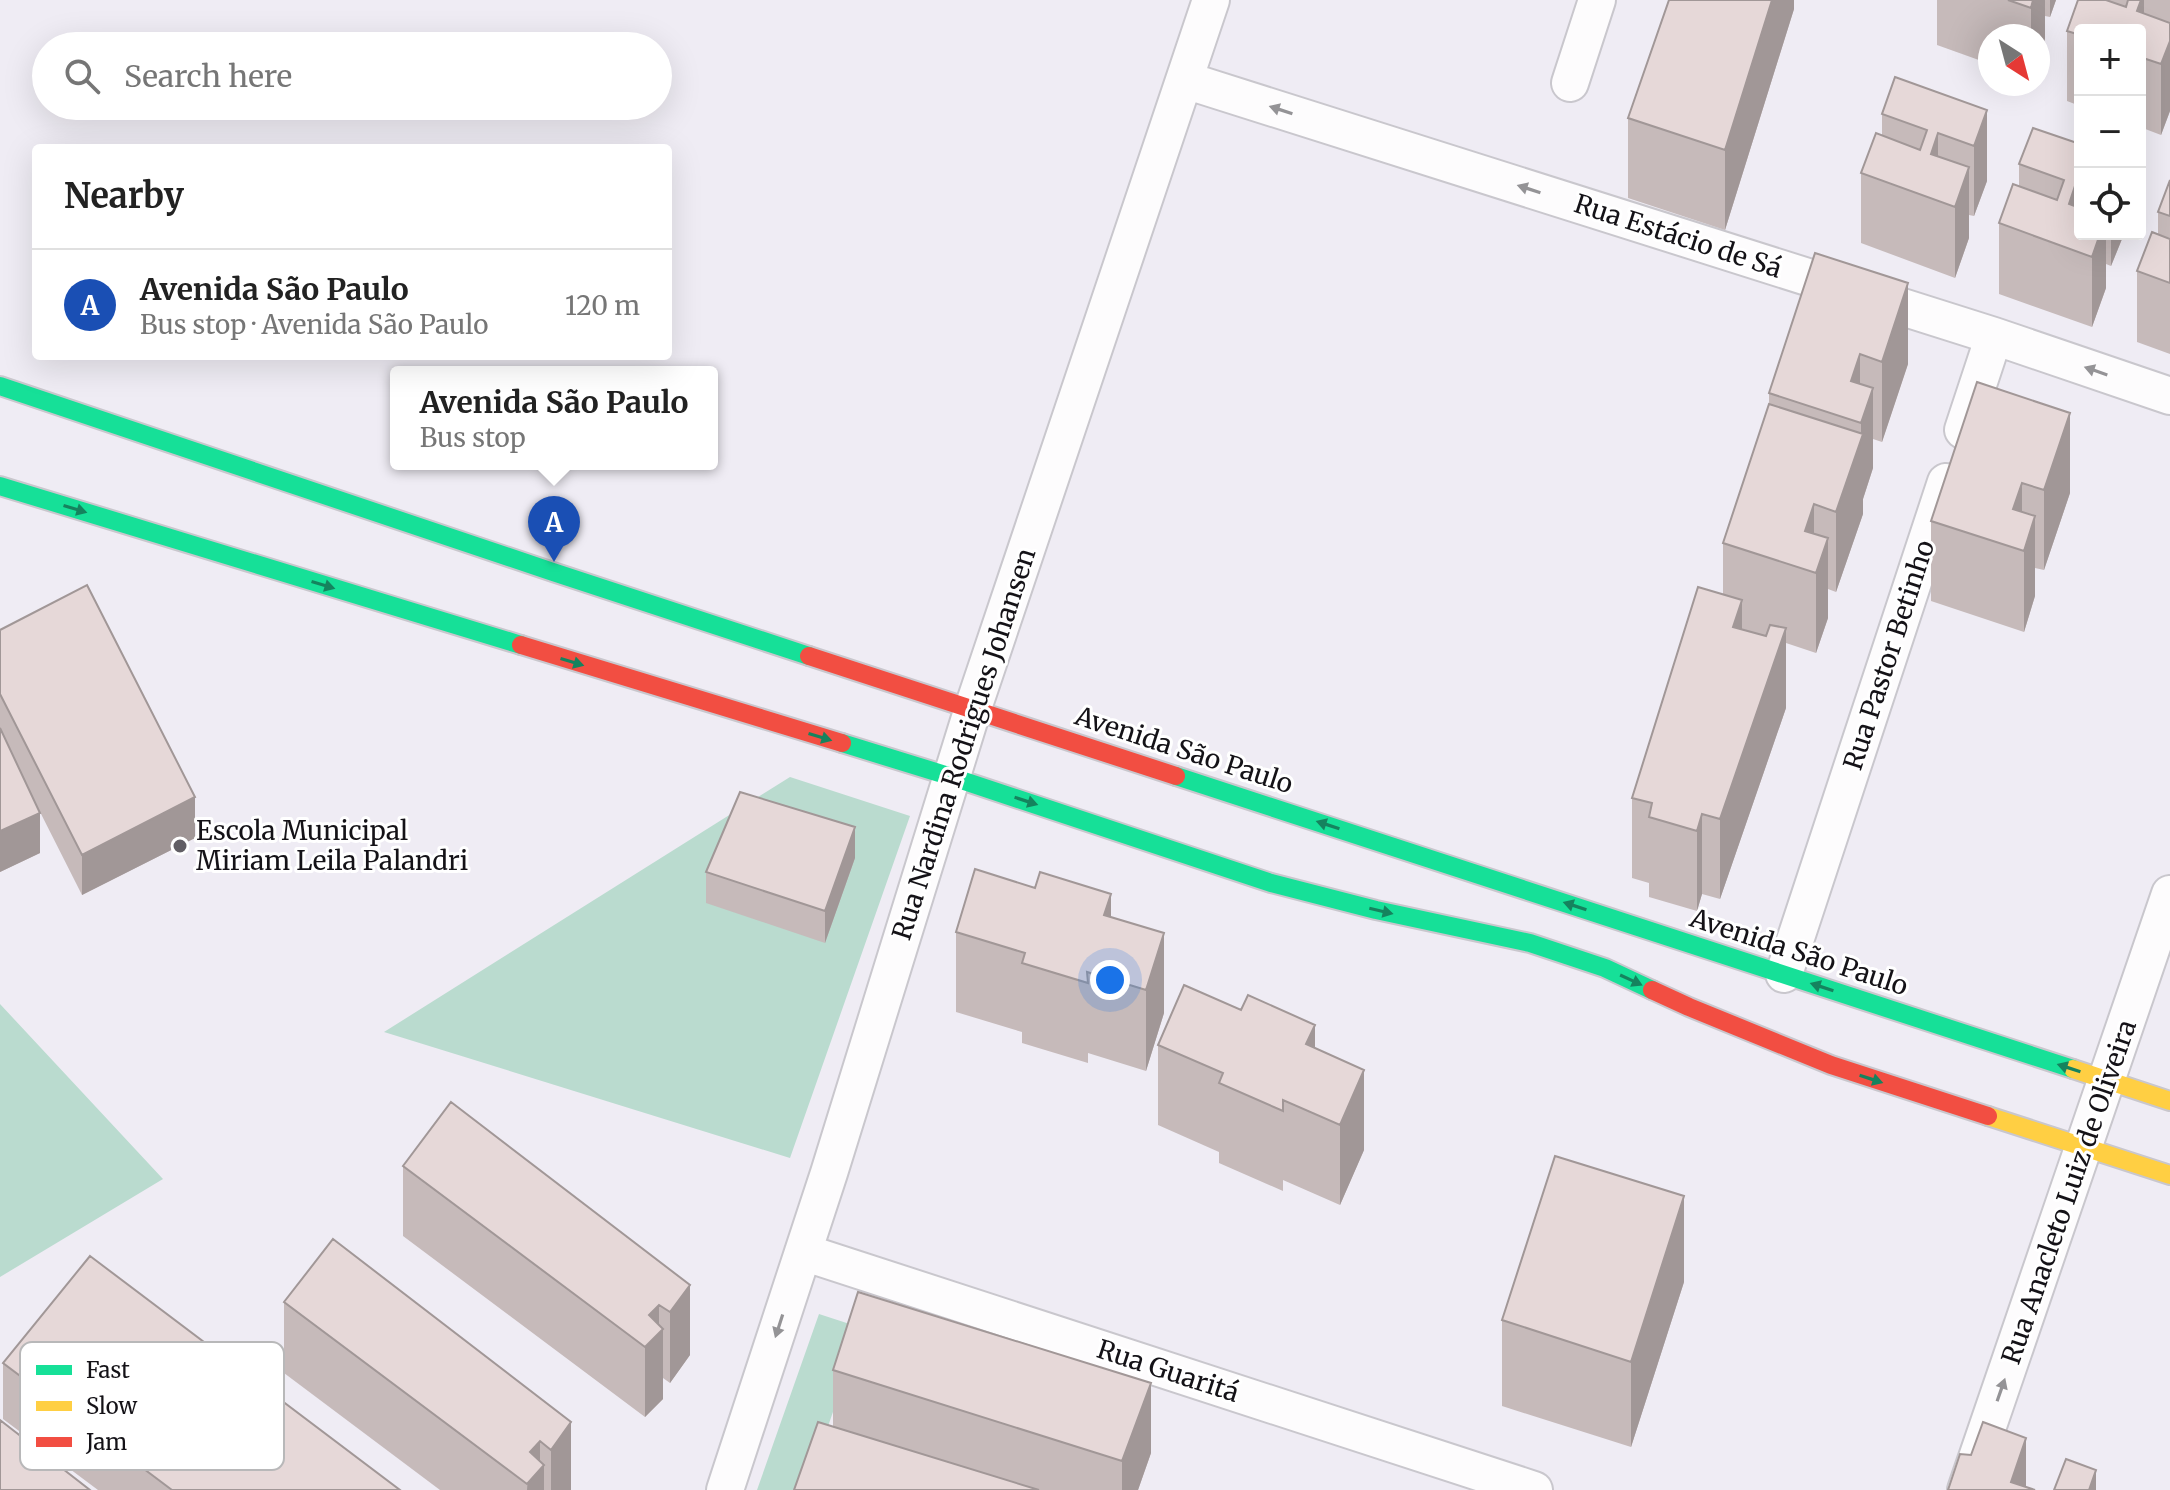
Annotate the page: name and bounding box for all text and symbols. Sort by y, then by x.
north arrow [1978,24,2050,96]
map controls [2074,24,2146,240]
button: + [2074,24,2146,96]
search box [32,32,672,120]
icon: search [60,54,104,98]
text: Search here [124,57,292,95]
button: − [2074,96,2146,168]
one-way arrow [1268,103,1292,116]
button: locate [2074,168,2146,240]
text: Nearby [64,175,184,217]
one-way arrow [1516,182,1540,195]
street label: Rua Estácio de Sá [1570,186,1786,285]
text: Avenida São Paulo [140,270,409,308]
text: A [81,289,99,322]
text: 120 m [565,289,640,322]
text: Bus stop · Avenida São Paulo [140,308,488,341]
one-way arrow [2084,364,2108,377]
popup [390,366,718,470]
text: Avenida São Paulo [420,383,688,421]
text: Bus stop [420,421,526,454]
pin: A [528,496,580,562]
one-way arrow [63,503,87,516]
street label: Rua Pastor Betinho [1836,536,1941,774]
street label: Rua Nardina Rodrigues Johansen [884,544,1043,944]
one-way arrow [311,580,335,592]
one-way arrow [560,656,584,669]
street label: Avenida São Paulo [1070,698,1297,800]
one-way arrow [809,731,833,744]
one-way arrow [1014,796,1038,808]
place label: Escola Municipal Miriam Leila Palandri [196,814,468,877]
one-way arrow [1316,818,1340,830]
marker: Escola Municipal Miriam Leila Palandri [171,837,189,855]
one-way arrow [1563,899,1587,911]
street label: Avenida São Paulo [1685,900,1912,1002]
one-way arrow [1369,905,1394,918]
your location [1090,960,1130,1000]
one-way arrow [1619,973,1643,987]
one-way arrow [1810,980,1834,993]
street label: Rua Anacleto Luiz de Oliveira [1994,1015,2143,1368]
one-way arrow [2057,1062,2081,1074]
one-way arrow [1860,1073,1884,1085]
one-way arrow [772,1314,784,1338]
street label: Rua Guaritá [1093,1332,1243,1409]
legend [20,1342,284,1470]
text: Fast [86,1356,130,1384]
one-way arrow [1995,1378,2007,1402]
text: Slow [86,1392,137,1420]
text: Jam [85,1428,127,1456]

